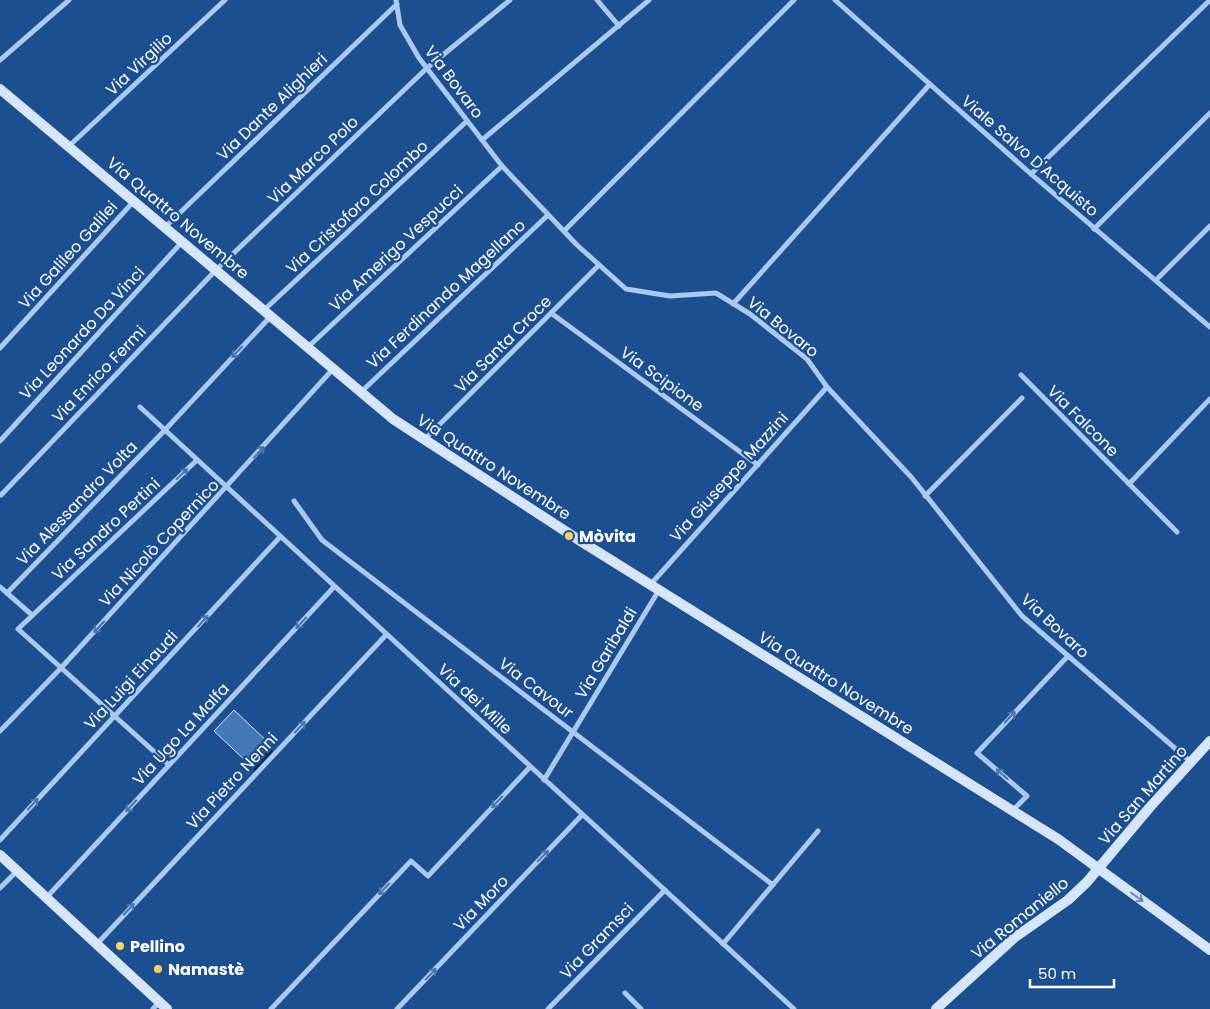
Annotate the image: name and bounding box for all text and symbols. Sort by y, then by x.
street label: Via Virgilio [101,27,177,101]
street label: Via Bovaro [419,41,489,123]
street label: Via Dante Alighieri [212,48,332,166]
street label: Viale Salvo D'Acquisto [956,90,1104,222]
street label: Via Marco Polo [262,111,364,209]
street label: Via Cristoforo Colombo [281,135,433,279]
street label: Via Quattro Novembre [102,152,254,284]
street label: Via Amerigo Vespucci [324,180,468,316]
street label: Via Galileo Galilei [13,196,123,314]
street label: Via Ferdinando Magellano [361,214,531,374]
street label: Via Leonardo Da Vinci [14,261,150,405]
street label: Via Santa Croce [449,290,557,398]
street label: Via Bovaro [742,291,824,363]
street label: Via Enrico Fermi [47,320,151,428]
street label: Via Scipione [616,341,708,417]
one-way arrow [232,345,243,358]
street label: Via Falcone [1042,380,1124,462]
street label: Via Giuseppe Mazzini [664,407,794,547]
street label: Via Quattro Novembre [413,409,575,525]
street label: Via Alessandro Volta [11,436,143,570]
one-way arrow [253,445,265,458]
one-way arrow [176,468,189,480]
street label: Via Sandro Pertini [47,473,165,585]
street label: Via Nicolò Copernico [94,474,224,612]
place label: Mòvita [579,525,636,548]
marker: Mòvita [563,530,575,542]
street label: Via Bovaro [1016,588,1094,664]
street label: Via Garibaldi [570,603,642,703]
one-way arrow [197,614,209,627]
one-way arrow [295,616,307,629]
one-way arrow [93,621,105,634]
street label: Via Luigi Einaudi [79,625,183,735]
street label: Via Quattro Novembre [754,626,918,740]
street label: Via Cavour [494,652,578,724]
street label: Via dei Mille [433,658,517,740]
street label: Via Ugo La Malfa [127,678,235,790]
one-way arrow [1004,711,1016,724]
one-way arrow [294,720,306,733]
street label: Via Pietro Nenni [181,727,283,835]
street label: Via San Martino [1093,740,1193,850]
one-way arrow [995,769,1008,780]
one-way arrow [491,796,503,809]
one-way arrow [27,798,39,811]
one-way arrow [126,800,137,813]
one-way arrow [537,850,549,862]
street label: Via Moro [448,870,514,936]
street label: Via Romaniello [966,872,1074,964]
one-way arrow [378,883,390,896]
one-way arrow [1130,892,1144,902]
street label: Via Gramsci [555,898,639,984]
one-way arrow [123,903,135,916]
place label: Pellino [130,935,185,958]
marker: Pellino [114,940,126,952]
scale bar [1030,956,1114,988]
place label: Namastè [168,958,244,981]
marker: Namastè [152,963,164,975]
text: 50 m [1038,963,1076,984]
one-way arrow [425,967,437,980]

